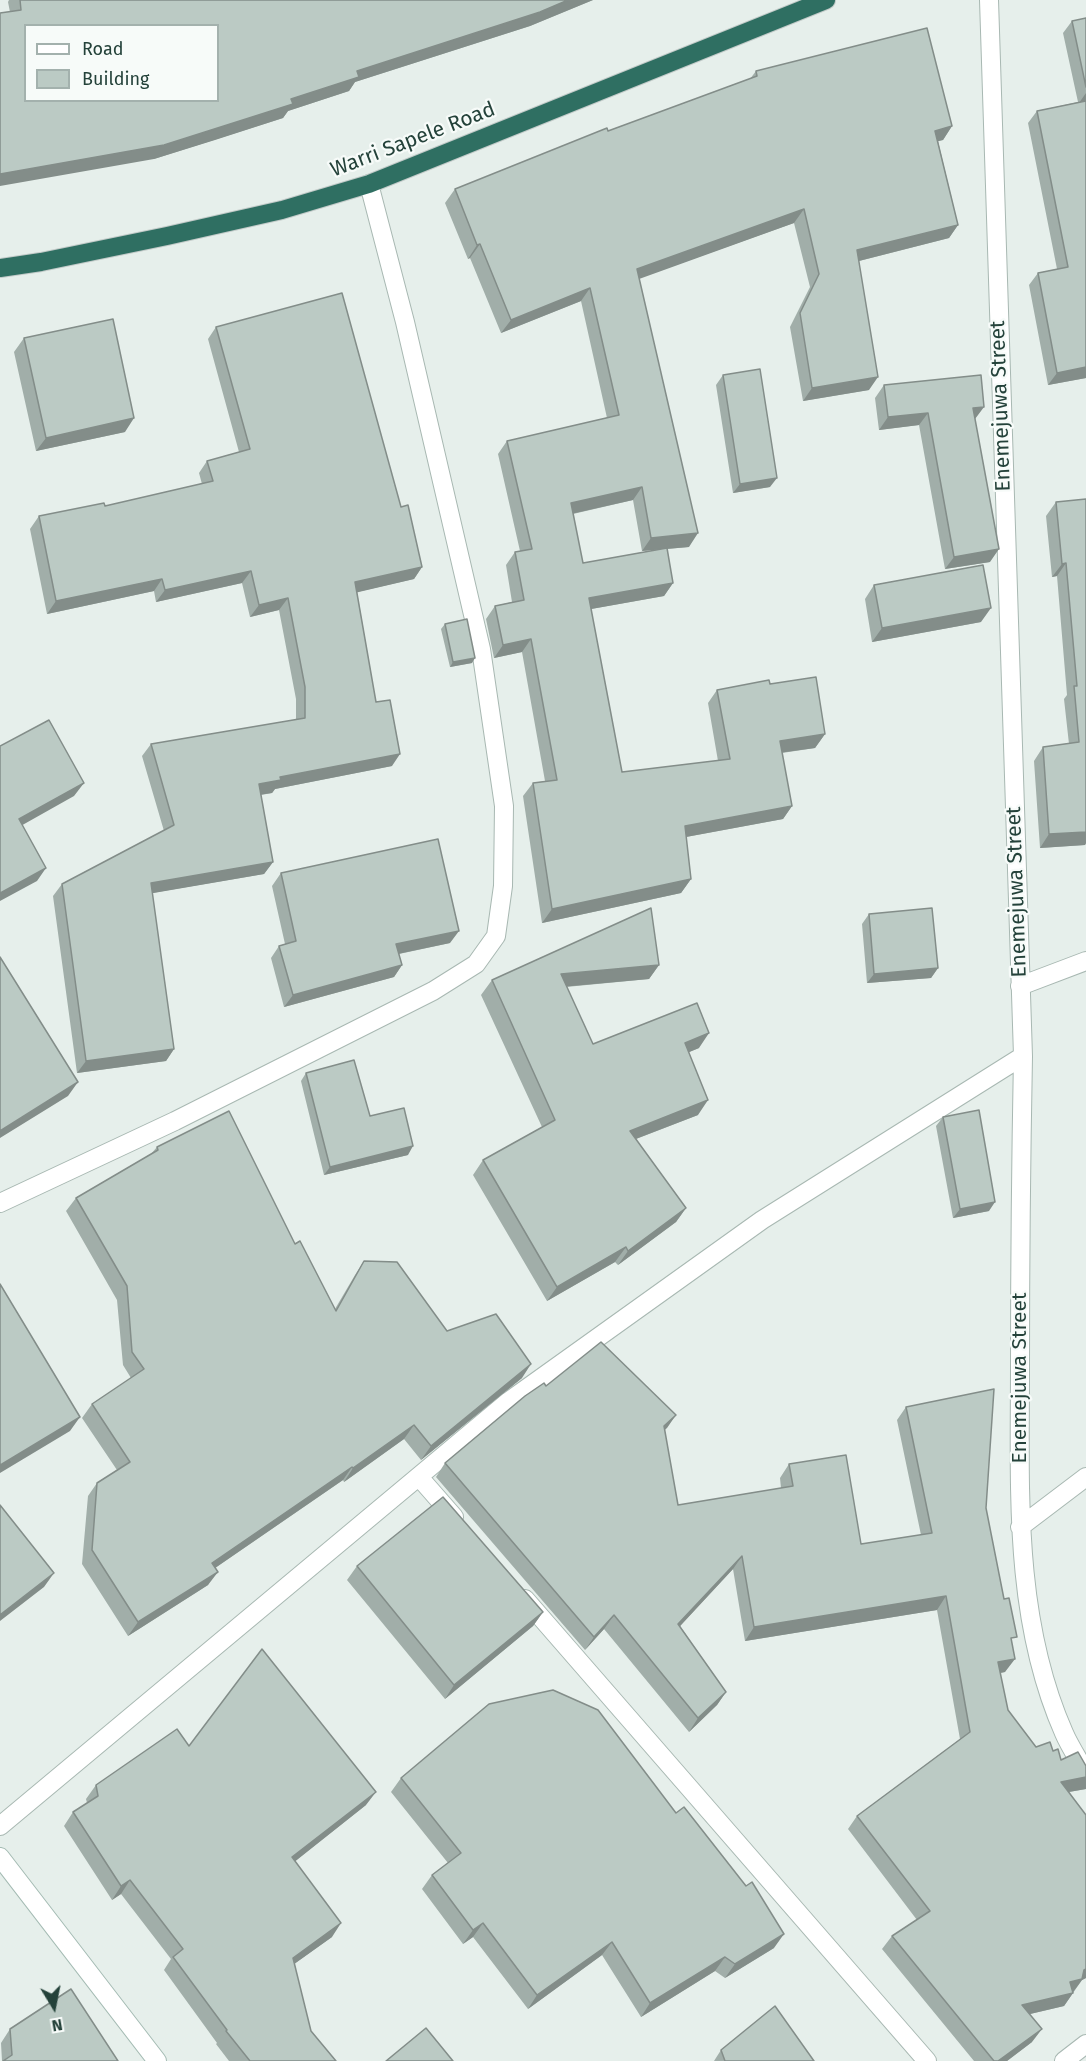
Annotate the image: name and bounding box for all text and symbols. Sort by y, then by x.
legend [24,24,219,102]
text: Road [82,38,124,60]
text: Building [82,68,149,90]
street label: Warri Sapele Road [327,97,499,183]
street label: Enemejuwa Street [985,320,1017,492]
street label: Enemejuwa Street [1001,806,1033,978]
street label: Enemejuwa Street [1007,1292,1033,1464]
north arrow [24,1977,84,2037]
text: N [50,2015,64,2035]

